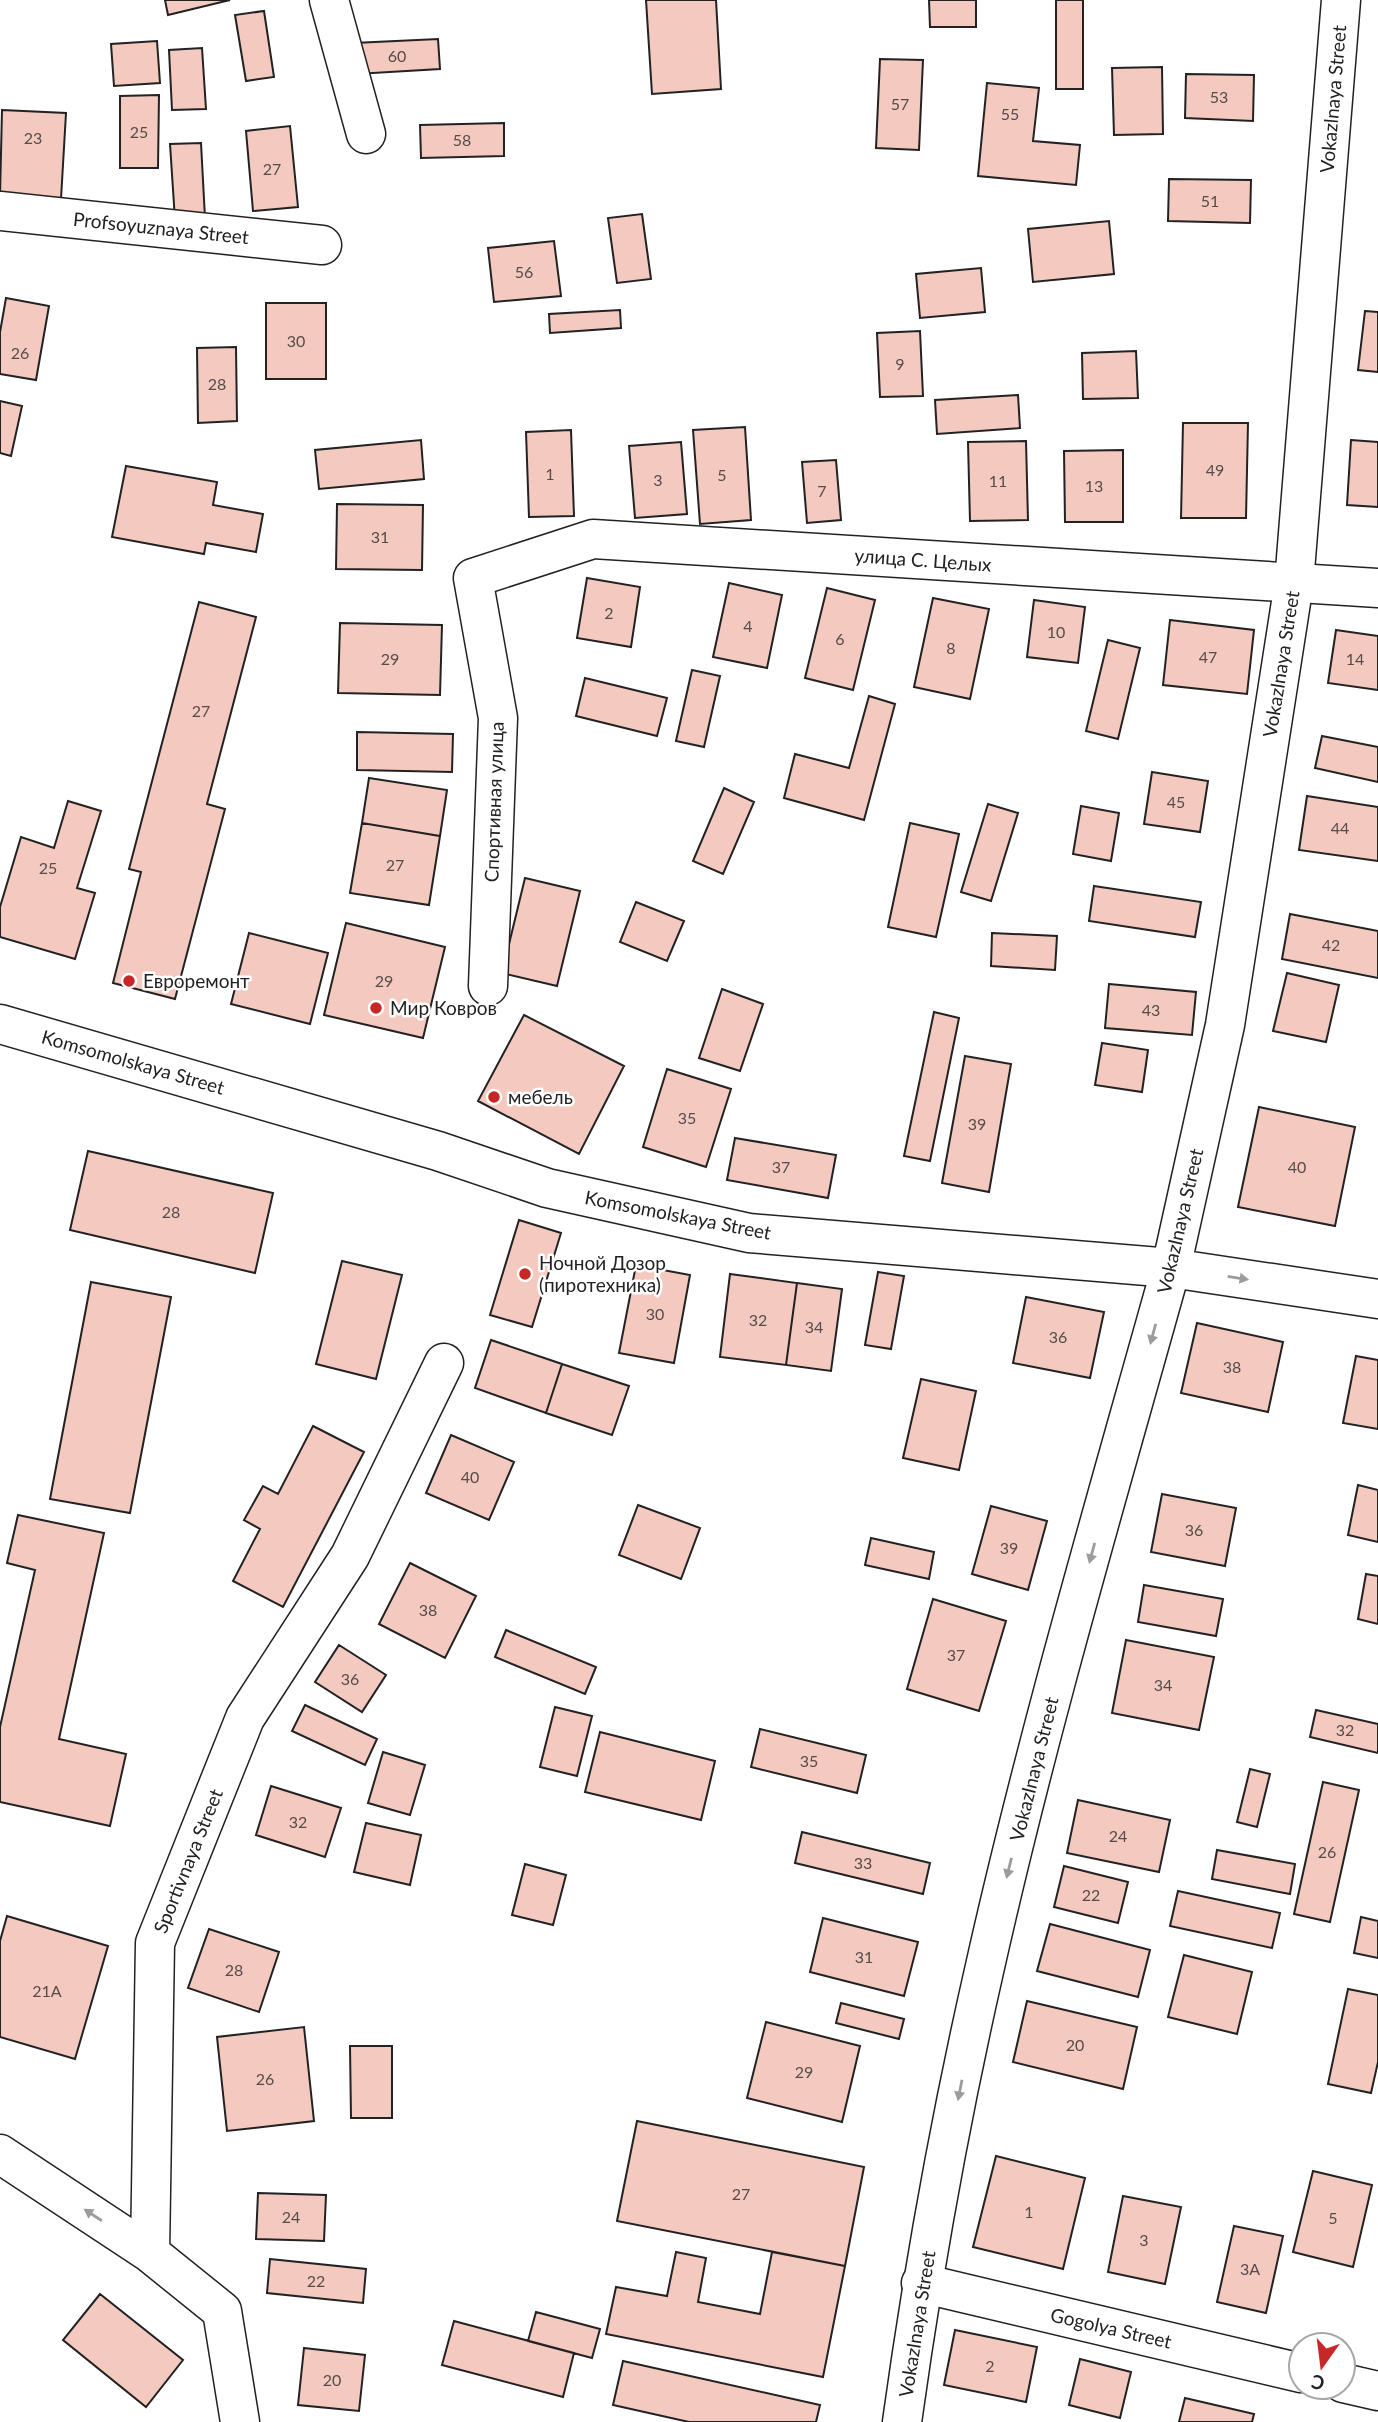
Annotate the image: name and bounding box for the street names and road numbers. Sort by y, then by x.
street label: Vokazlnaya Street [1315,24,1350,174]
street label: Profsoyuznaya Street [72,207,250,248]
street label: улица С. Целых [854,543,993,576]
street label: Vokazlnaya Street [1258,589,1303,739]
street label: Спортивная улица [479,721,508,883]
street label: Komsomolskaya Street [39,1024,227,1099]
street label: Vokazlnaya Street [1152,1146,1207,1296]
street label: Komsomolskaya Street [583,1185,773,1244]
street label: Vokazlnaya Street [1004,1694,1063,1844]
street label: Sportivnaya Street [148,1785,227,1936]
street label: Vokazlnaya Street [894,2249,939,2399]
street label: Gogolya Street [1048,2302,1174,2353]

